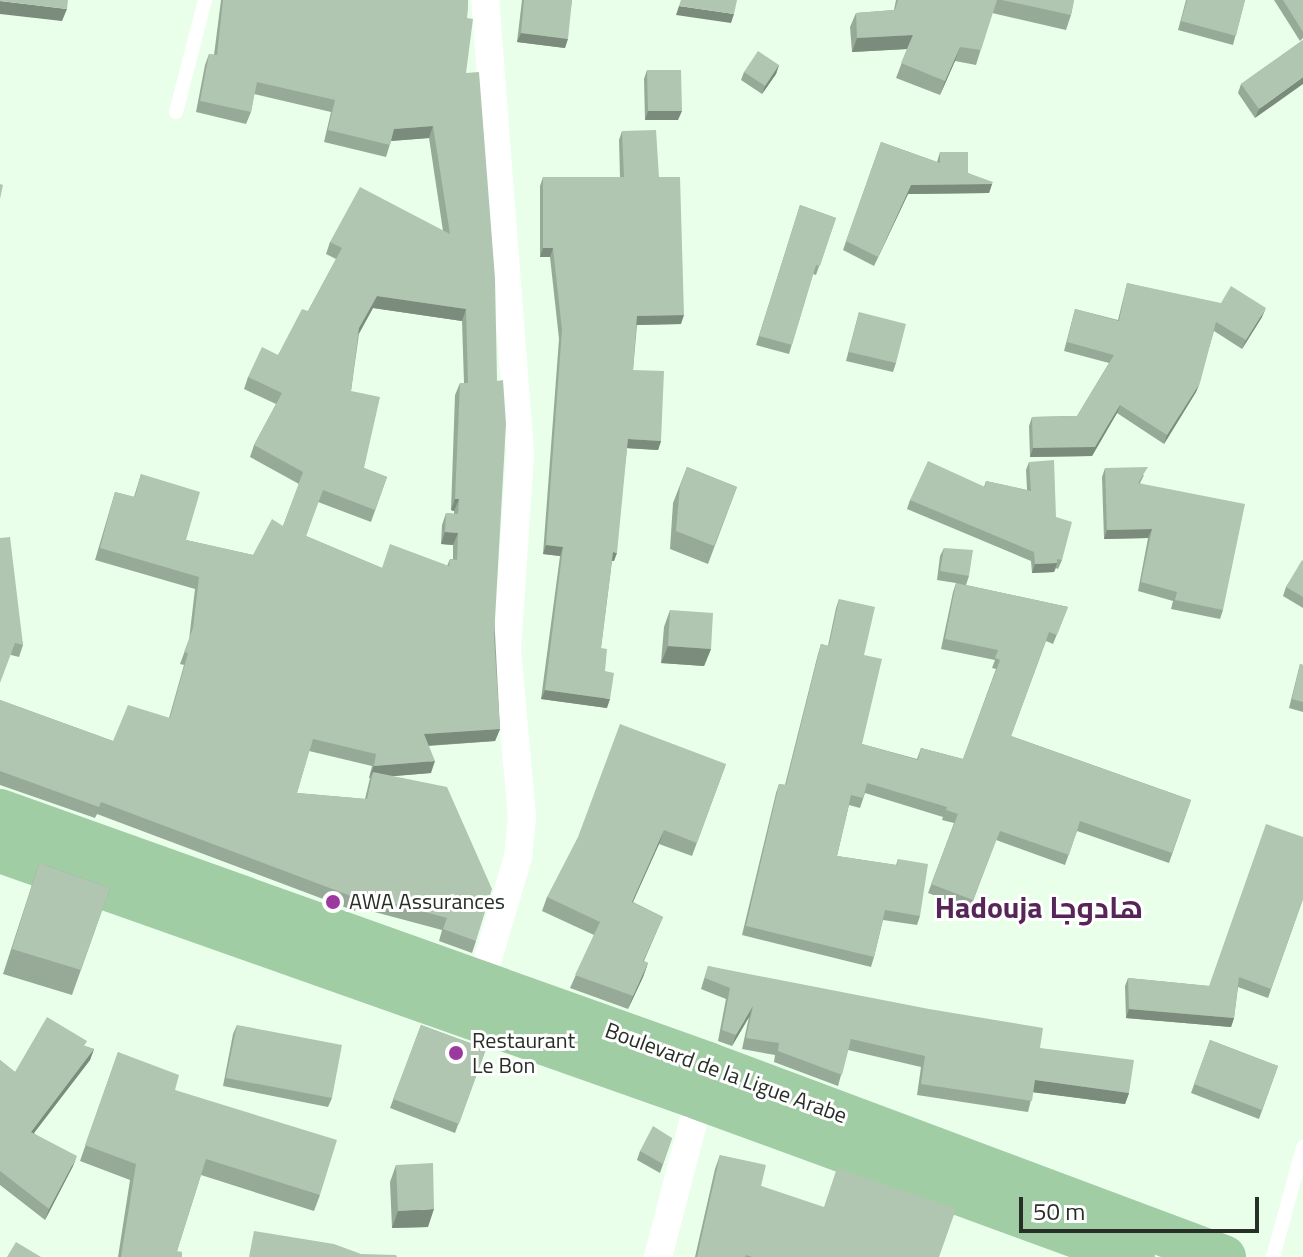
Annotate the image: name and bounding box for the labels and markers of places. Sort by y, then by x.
place label: AWA Assurances [349,889,505,915]
marker: AWA Assurances [324,893,342,911]
place label: Restaurant Le Bon [472,1027,575,1078]
marker: Restaurant Le Bon [447,1044,465,1062]

